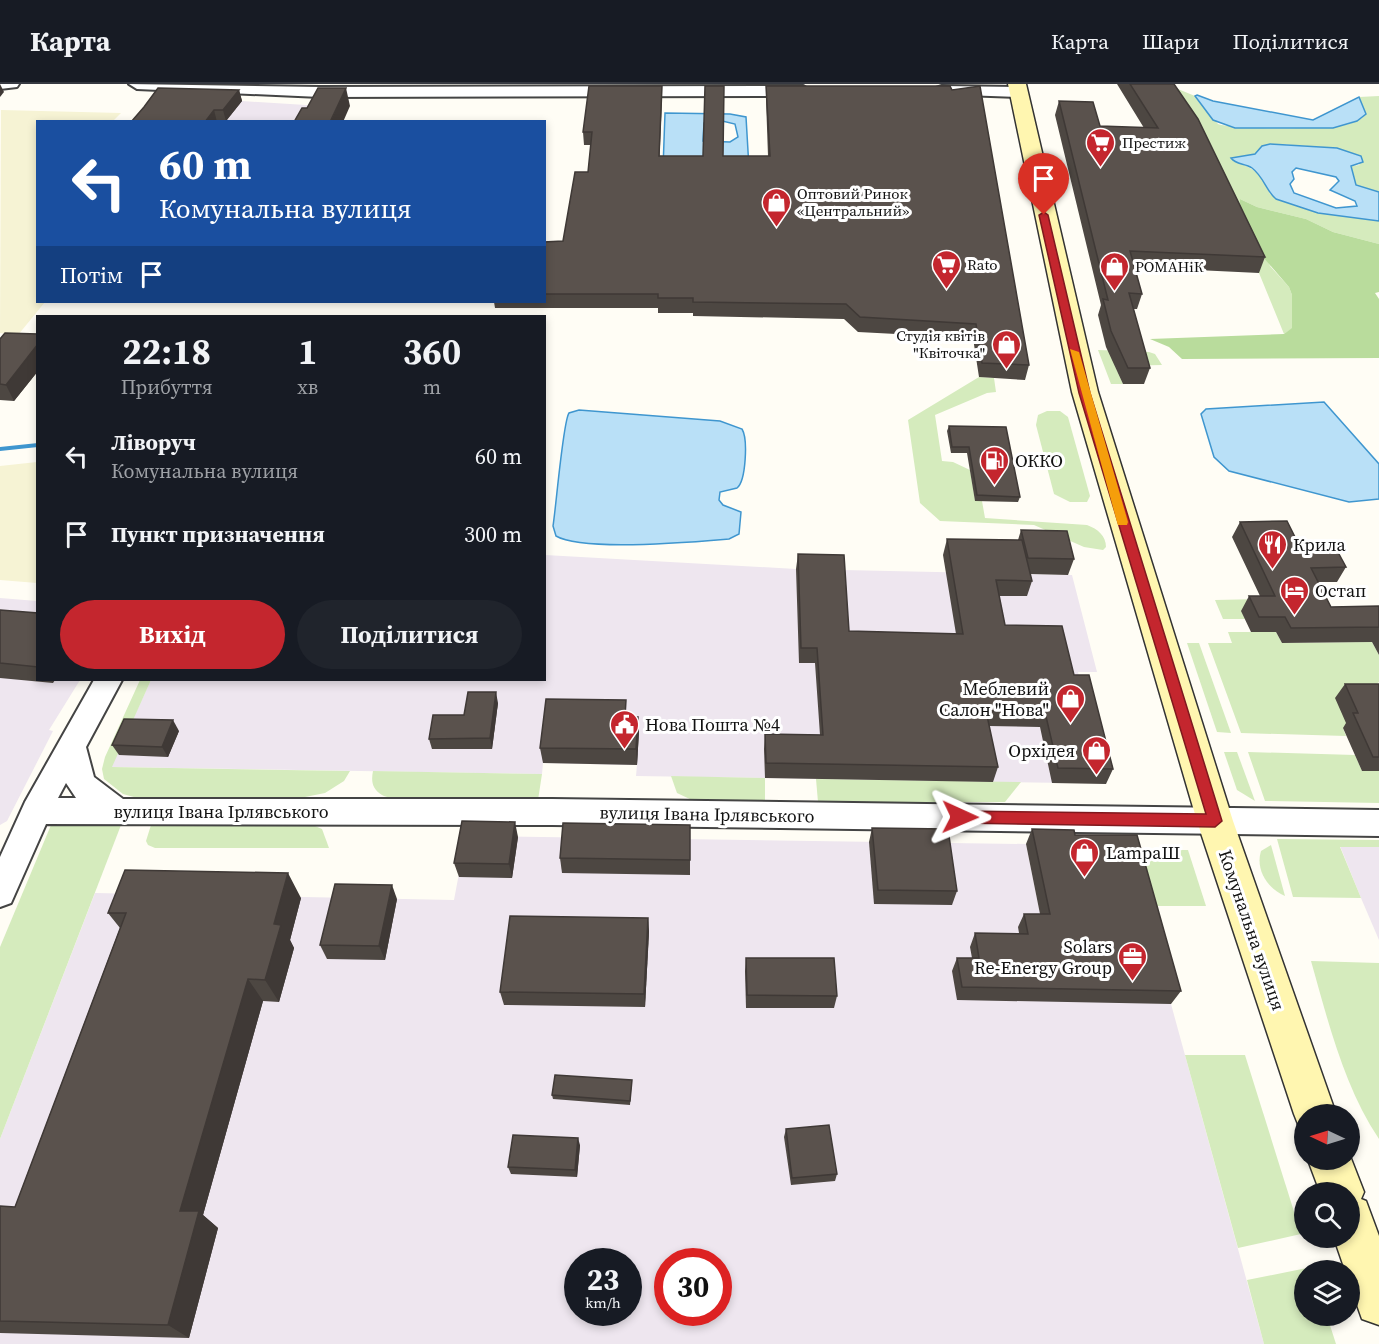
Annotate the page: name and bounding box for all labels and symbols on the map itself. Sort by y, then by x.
supermarket icon: Престиж [1085,126,1117,168]
place label: Престиж [1122,132,1186,153]
pin [1018,153,1069,215]
place label: Оптовий Ринок «Центральний» [797,183,909,221]
shop icon: Оптовий Ринок «Центральний» [760,186,792,228]
supermarket icon: Rato [930,248,962,290]
shop icon: РОМАНіК [1098,250,1130,292]
place label: Rato [967,254,998,275]
place label: РОМАНіК [1135,256,1204,277]
place label: Студія квітів "Квіточка" [896,325,985,363]
shop icon: Студія квітів "Квіточка" [990,328,1022,370]
fuel station icon: ОККО [978,444,1010,486]
place label: ОККО [1015,448,1063,473]
restaurant icon: Крила [1256,528,1288,570]
place label: Крила [1293,532,1347,557]
hotel icon: Остап [1278,574,1310,616]
place label: Остап [1315,578,1366,603]
place label: Меблевий Салон "Нова" [939,676,1049,722]
shop icon: Меблевий Салон "Нова" [1054,682,1086,724]
public building icon: Нова Пошта №4 [608,708,640,750]
place label: Нова Пошта №4 [645,712,780,737]
shop icon: Орхідея [1080,734,1112,776]
place label: Орхідея [1008,738,1075,763]
position arrow [928,785,992,849]
street label: вулиця Івана Ірлявського [113,799,329,824]
street label: вулиця Івана Ірлявського [599,800,815,828]
shop icon: LampaШ [1069,836,1101,878]
place label: LampaШ [1106,840,1180,865]
street label: Комунальна вулиця [1213,846,1291,1014]
place label: Solars Re-Energy Group [974,934,1112,980]
office icon: Solars Re-Energy Group [1117,940,1149,982]
north arrow [1294,1104,1360,1170]
speed limit sign: 30 [654,1248,732,1326]

